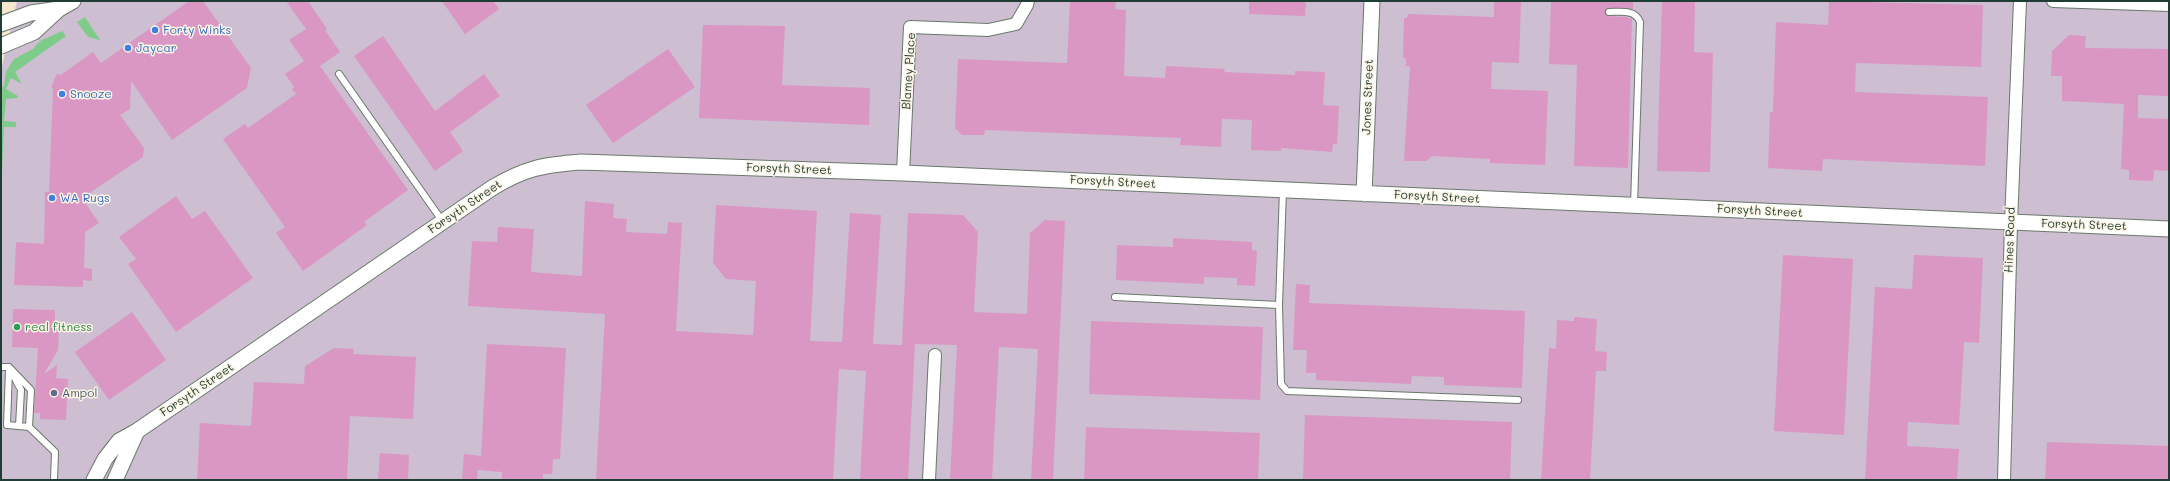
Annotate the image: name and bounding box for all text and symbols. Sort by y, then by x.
place label: Forty Winks [163,23,231,37]
marker: Forty Winks [150,25,160,35]
street label: Blamey Place [899,32,919,110]
place label: Jaycar [136,41,177,55]
marker: Jaycar [123,43,133,53]
street label: Jones Street [1359,59,1377,135]
place label: Snooze [70,87,112,101]
marker: Snooze [57,89,67,99]
street label: Forsyth Street [746,160,832,178]
street label: Forsyth Street [1070,173,1156,191]
street label: Forsyth Street [425,177,505,237]
street label: Forsyth Street [1394,188,1480,206]
place label: WA Rugs [60,191,110,205]
marker: WA Rugs [47,193,57,203]
street label: Forsyth Street [1717,202,1803,220]
street label: Hines Road [2002,207,2018,273]
street label: Forsyth Street [2041,216,2127,234]
place label: real fitness [25,320,92,334]
marker: real fitness [12,322,22,332]
street label: Forsyth Street [157,360,237,420]
place label: Ampol [62,386,97,400]
marker: Ampol [49,388,59,398]

